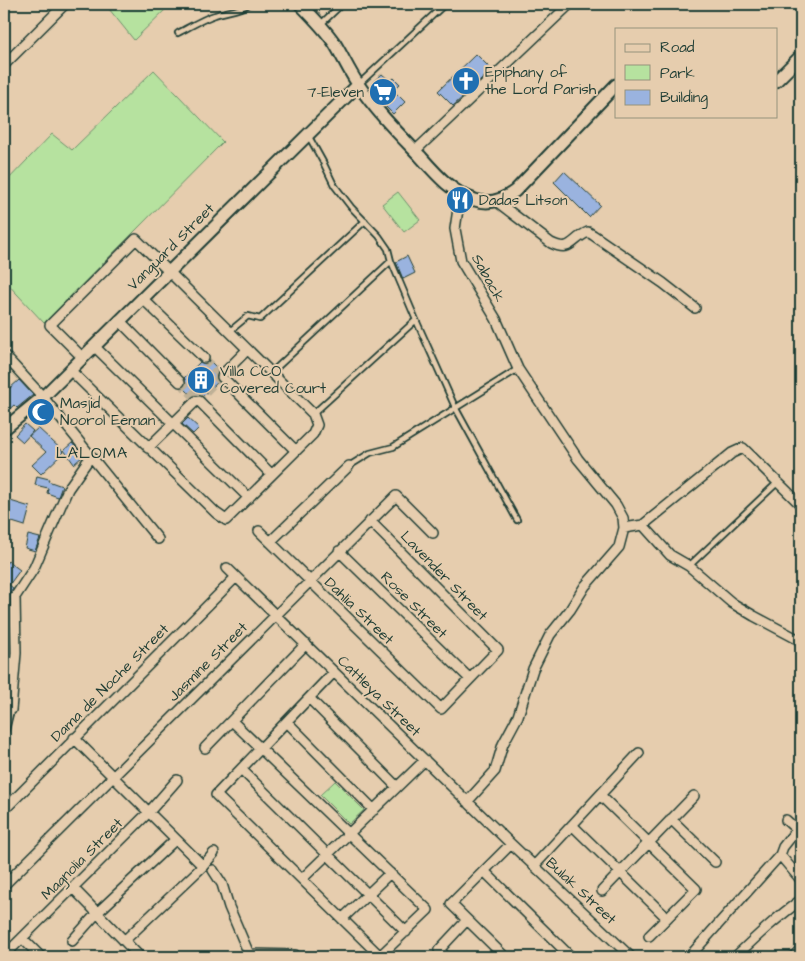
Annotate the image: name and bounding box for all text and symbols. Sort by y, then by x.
legend [615,28,778,118]
text: Road [660,37,695,58]
place label: Epiphany of the Lord Parish [485,62,597,100]
text: Park [660,63,695,84]
church icon: Epiphany of the Lord Parish [451,66,481,96]
supermarket icon: 7-Eleven [368,77,398,107]
place label: 7-Eleven [307,82,364,103]
text: Building [660,87,708,109]
restaurant icon: Dadas Litson [445,185,475,215]
place label: Dadas Litson [479,190,568,211]
street label: Vanguard Street [123,199,220,296]
street label: Saback [466,250,510,306]
place label: Villa CCO Covered Court [220,361,326,399]
building icon: Villa CCO Covered Court [186,365,216,395]
place label: Masjid Noorol Eeman [60,393,156,431]
mosque icon: Masjid Noorol Eeman [26,397,56,427]
district label: LALOMA [56,442,128,464]
street label: Lavender Street [396,526,492,626]
street label: Rose Street [376,567,452,643]
street label: Dahlia Street [320,572,398,650]
street label: Jasmine Street [163,617,253,707]
street label: Dama de Noche Street [46,619,174,747]
street label: Cattleya Street [332,651,425,742]
street label: Magnolia Street [36,813,128,905]
street label: Bulak Street [541,853,621,929]

